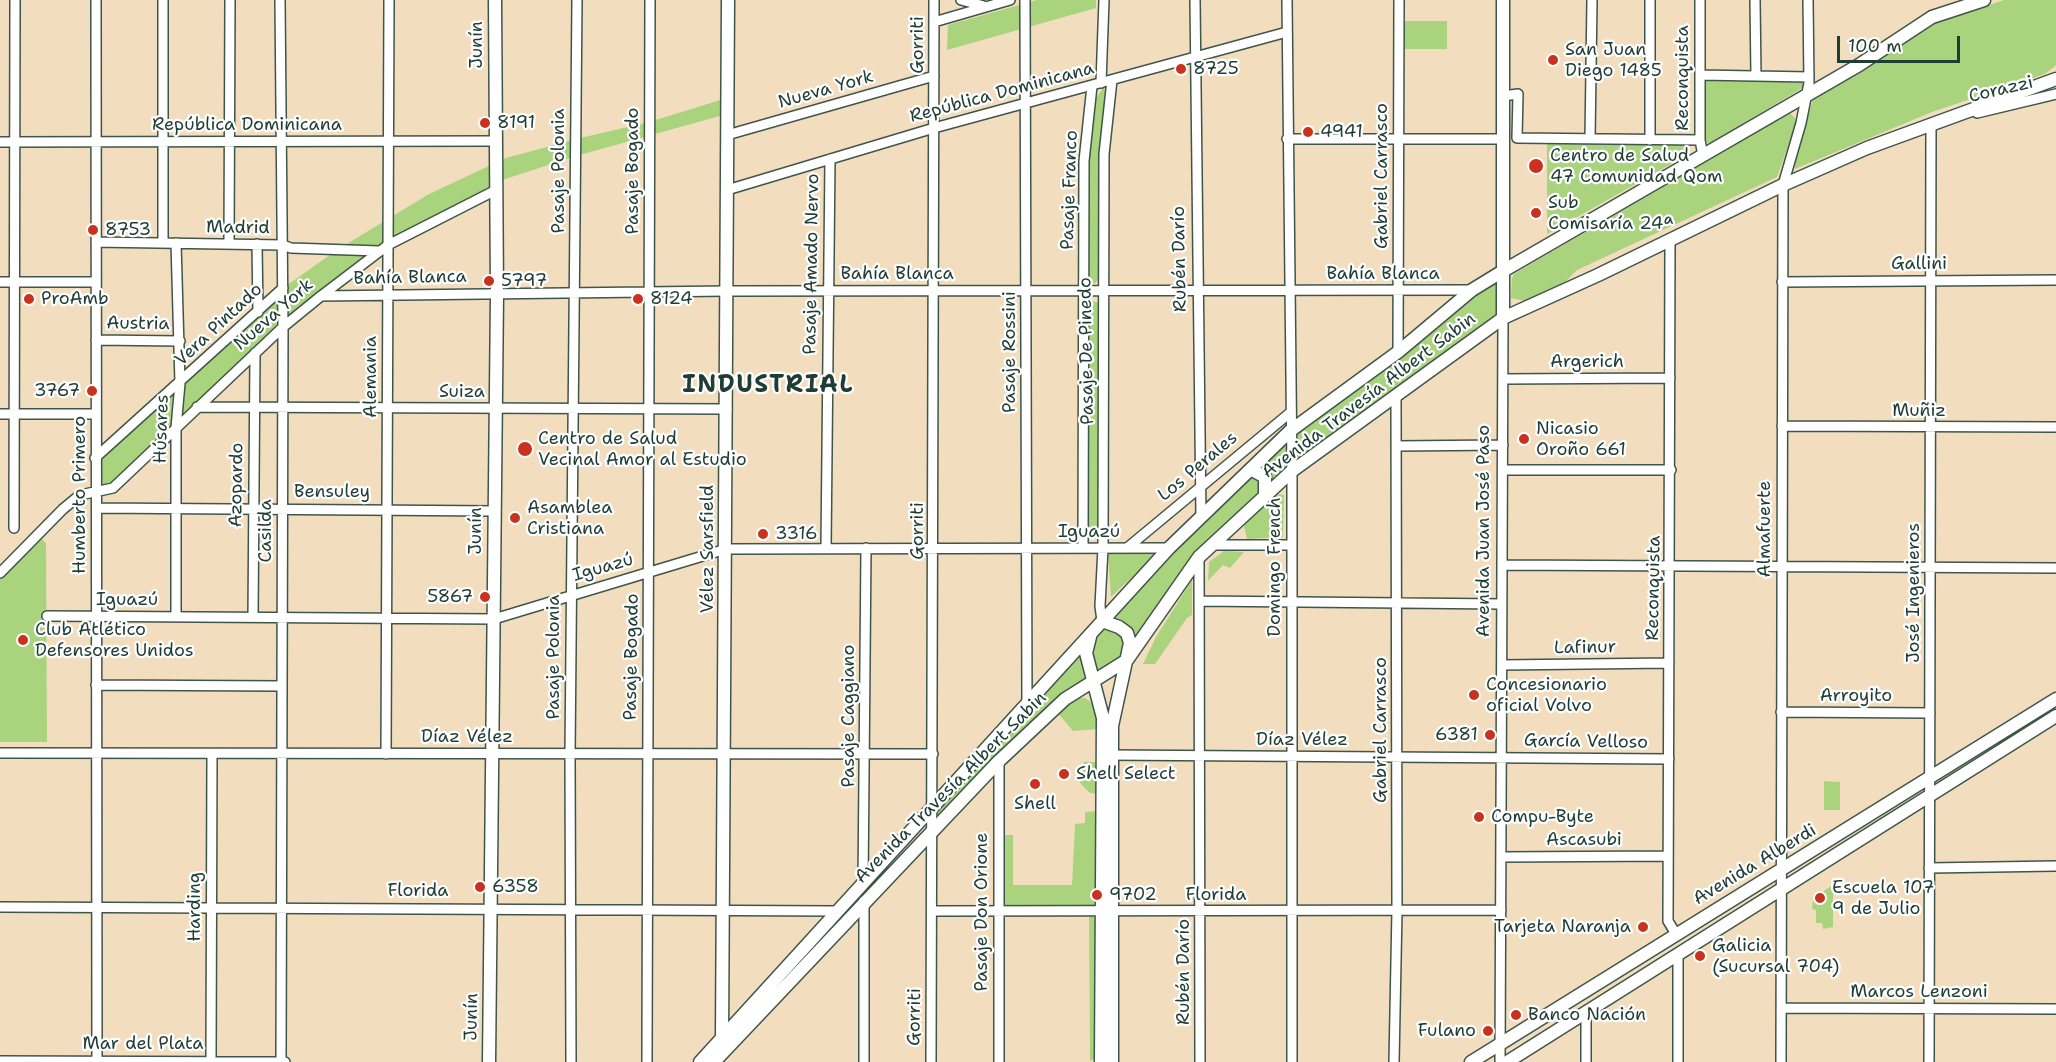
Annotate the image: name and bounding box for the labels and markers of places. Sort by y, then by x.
place label: San Juan Diego 1485 [1565,39,1662,82]
marker: San Juan Diego 1485 [1546,53,1560,67]
place label: 8725 [1193,58,1239,80]
marker: 8725 [1174,62,1188,76]
place label: 8191 [497,112,535,134]
marker: 8191 [478,116,492,130]
place label: 4941 [1320,121,1363,143]
marker: 4941 [1301,125,1315,139]
place label: Centro de Salud 47 Comunidad Qom [1550,145,1722,188]
marker: Centro de Salud 47 Comunidad Qom [1527,157,1545,175]
place label: Sub Comisaría 24ª [1548,192,1674,234]
marker: Sub Comisaría 24ª [1529,206,1543,220]
place label: 8753 [105,219,151,241]
marker: 8753 [86,223,100,237]
place label: 5797 [501,270,547,292]
marker: 5797 [482,274,496,288]
place label: ProAmb [41,288,109,310]
place label: 8124 [650,288,693,310]
marker: ProAmb [22,292,36,306]
marker: 8124 [631,292,645,306]
place label: 3767 [34,380,80,402]
marker: 3767 [85,384,99,398]
place label: Nicasio Oroño 661 [1536,418,1626,460]
place label: Centro de Salud Vecinal Amor al Estudio [538,428,747,470]
marker: Nicasio Oroño 661 [1517,432,1531,446]
marker: Centro de Salud Vecinal Amor al Estudio [516,440,534,458]
place label: Asamblea Cristiana [527,497,612,540]
marker: Asamblea Cristiana [508,511,522,525]
place label: 3316 [775,523,818,545]
marker: 3316 [756,527,770,541]
place label: 5867 [427,586,473,608]
marker: 5867 [478,590,492,604]
place label: Club Atlético Defensores Unidos [35,619,194,662]
marker: Club Atlético Defensores Unidos [16,633,30,647]
place label: Concesionario oficial Volvo [1486,674,1607,716]
marker: Concesionario oficial Volvo [1467,688,1481,702]
place label: 6381 [1435,724,1478,746]
marker: 6381 [1483,728,1497,742]
place label: Shell Select [1076,763,1176,785]
marker: Shell Select [1057,767,1071,781]
marker: Shell [1028,777,1042,791]
place label: Shell [1014,793,1056,815]
place label: Compu-Byte [1491,806,1594,828]
marker: Compu-Byte [1472,810,1486,824]
place label: 6358 [492,876,539,898]
place label: Escuela 107 9 de Julio [1832,877,1934,920]
marker: 6358 [473,880,487,894]
place label: 9702 [1109,884,1157,906]
marker: 9702 [1090,888,1104,902]
marker: Escuela 107 9 de Julio [1813,891,1827,905]
place label: Tarjeta Naranja [1494,916,1631,938]
marker: Tarjeta Naranja [1636,920,1650,934]
place label: Galicia (Sucursal 704) [1712,935,1839,978]
marker: Galicia (Sucursal 704) [1693,949,1707,963]
place label: Banco Nación [1528,1004,1646,1026]
marker: Banco Nación [1509,1008,1523,1022]
place label: Fulano [1418,1020,1476,1042]
marker: Fulano [1481,1024,1495,1038]

